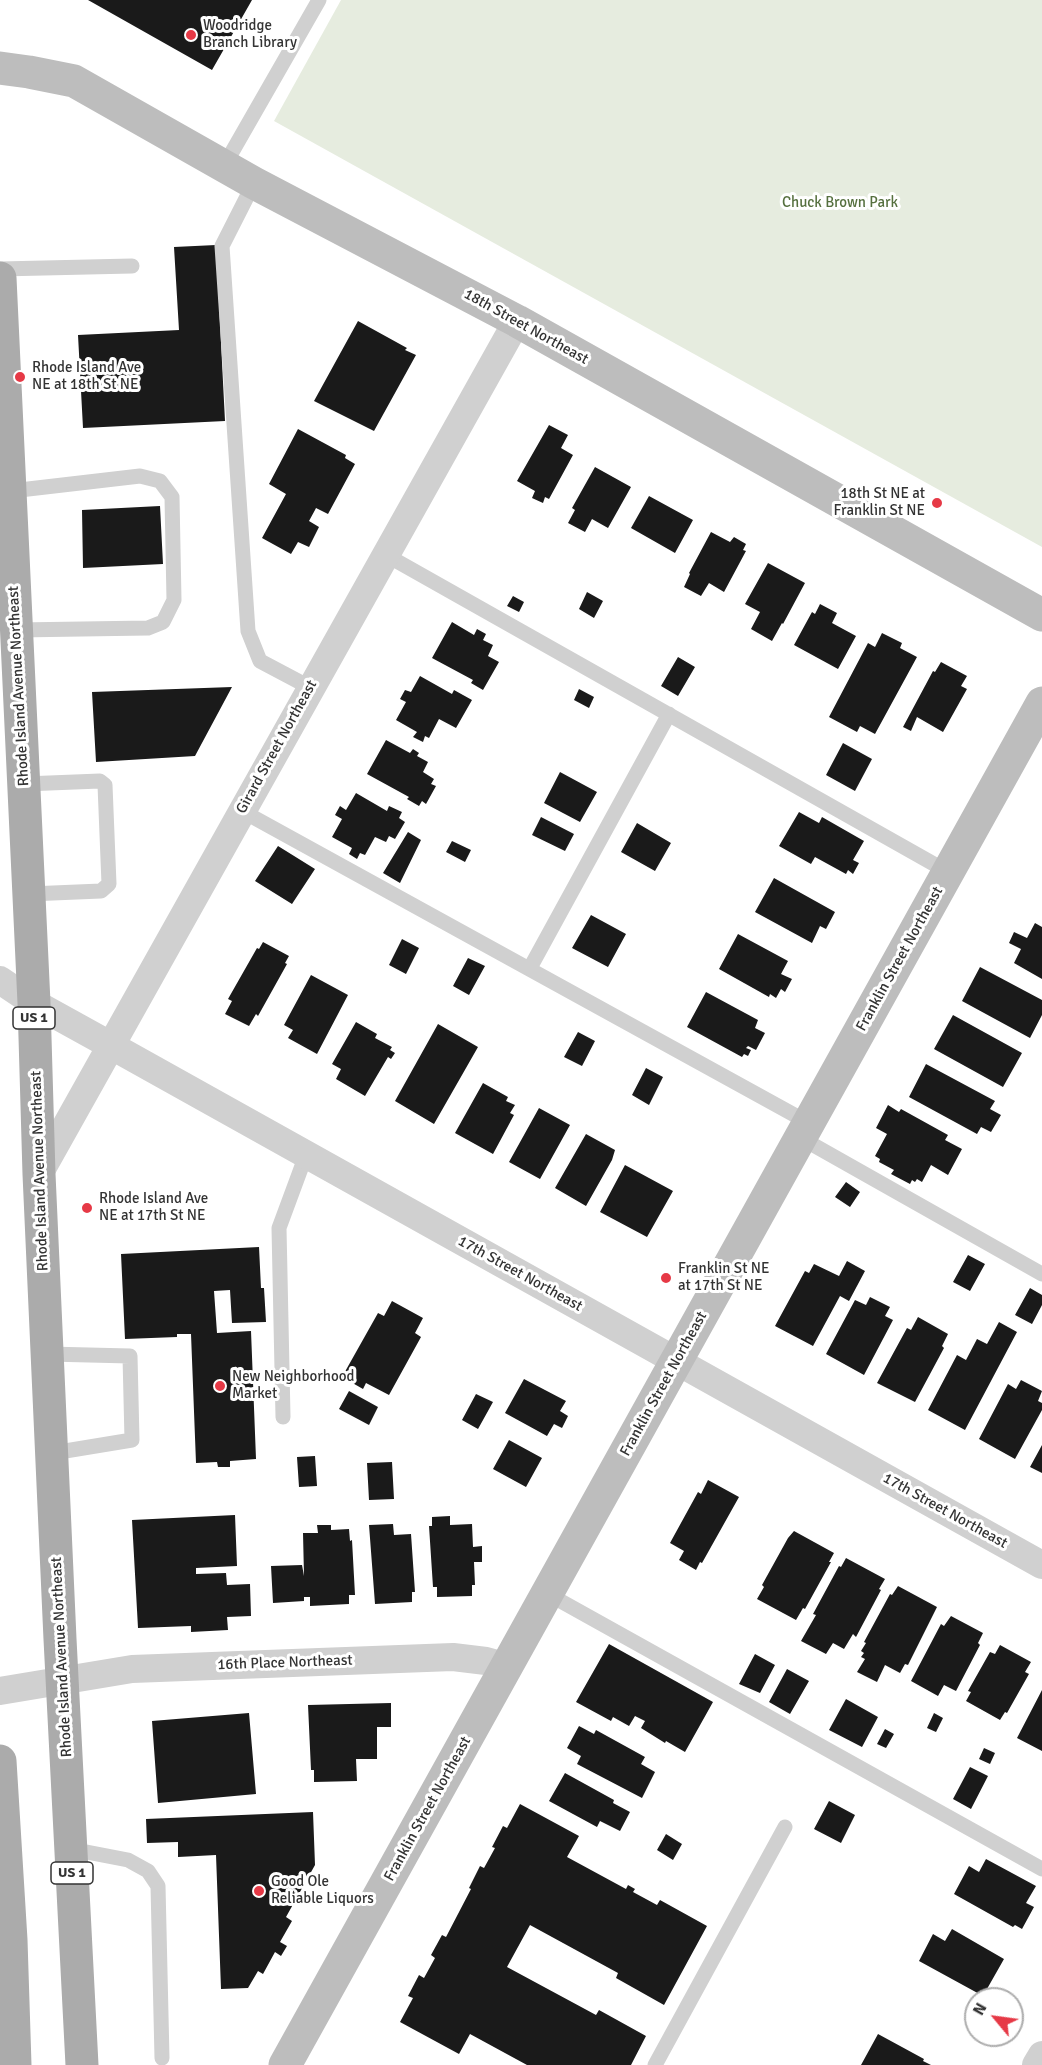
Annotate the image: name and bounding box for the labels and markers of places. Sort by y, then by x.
place label: Woodridge Branch Library [203,17,297,52]
marker: Woodridge Branch Library [184,28,198,42]
place label: Rhode Island Ave NE at 18th St NE [32,359,141,394]
marker: Rhode Island Ave NE at 18th St NE [13,370,27,384]
place label: 18th St NE at Franklin St NE [834,485,925,520]
marker: 18th St NE at Franklin St NE [930,496,944,510]
place label: Rhode Island Ave NE at 17th St NE [99,1190,208,1225]
marker: Rhode Island Ave NE at 17th St NE [80,1201,94,1215]
place label: Franklin St NE at 17th St NE [678,1260,769,1295]
marker: Franklin St NE at 17th St NE [659,1271,673,1285]
place label: New Neighborhood Market [232,1368,354,1403]
marker: New Neighborhood Market [213,1379,227,1393]
place label: Good Ole Reliable Liquors [271,1873,374,1908]
marker: Good Ole Reliable Liquors [252,1884,266,1898]

